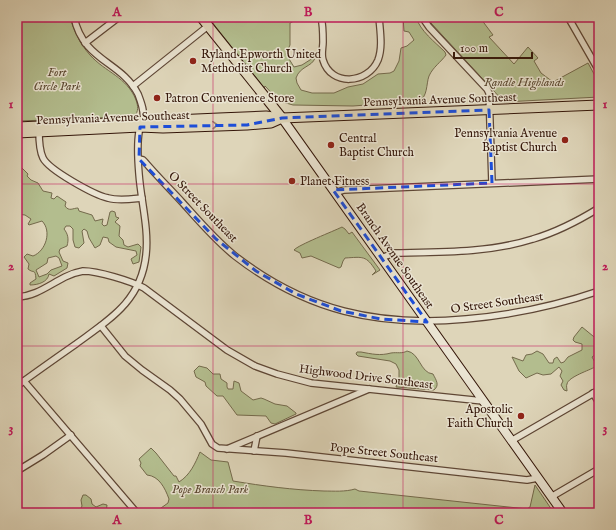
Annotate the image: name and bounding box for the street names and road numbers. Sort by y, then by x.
street label: Pennsylvania Avenue Southeast [363,90,517,110]
street label: Pennsylvania Avenue Southeast [36,108,190,128]
street label: O Street Southeast [165,168,241,246]
street label: Branch Avenue Southeast [353,200,437,312]
street label: O Street Southeast [450,289,544,317]
street label: Highwood Drive Southeast [298,361,434,393]
street label: Pope Street Southeast [329,440,439,467]

